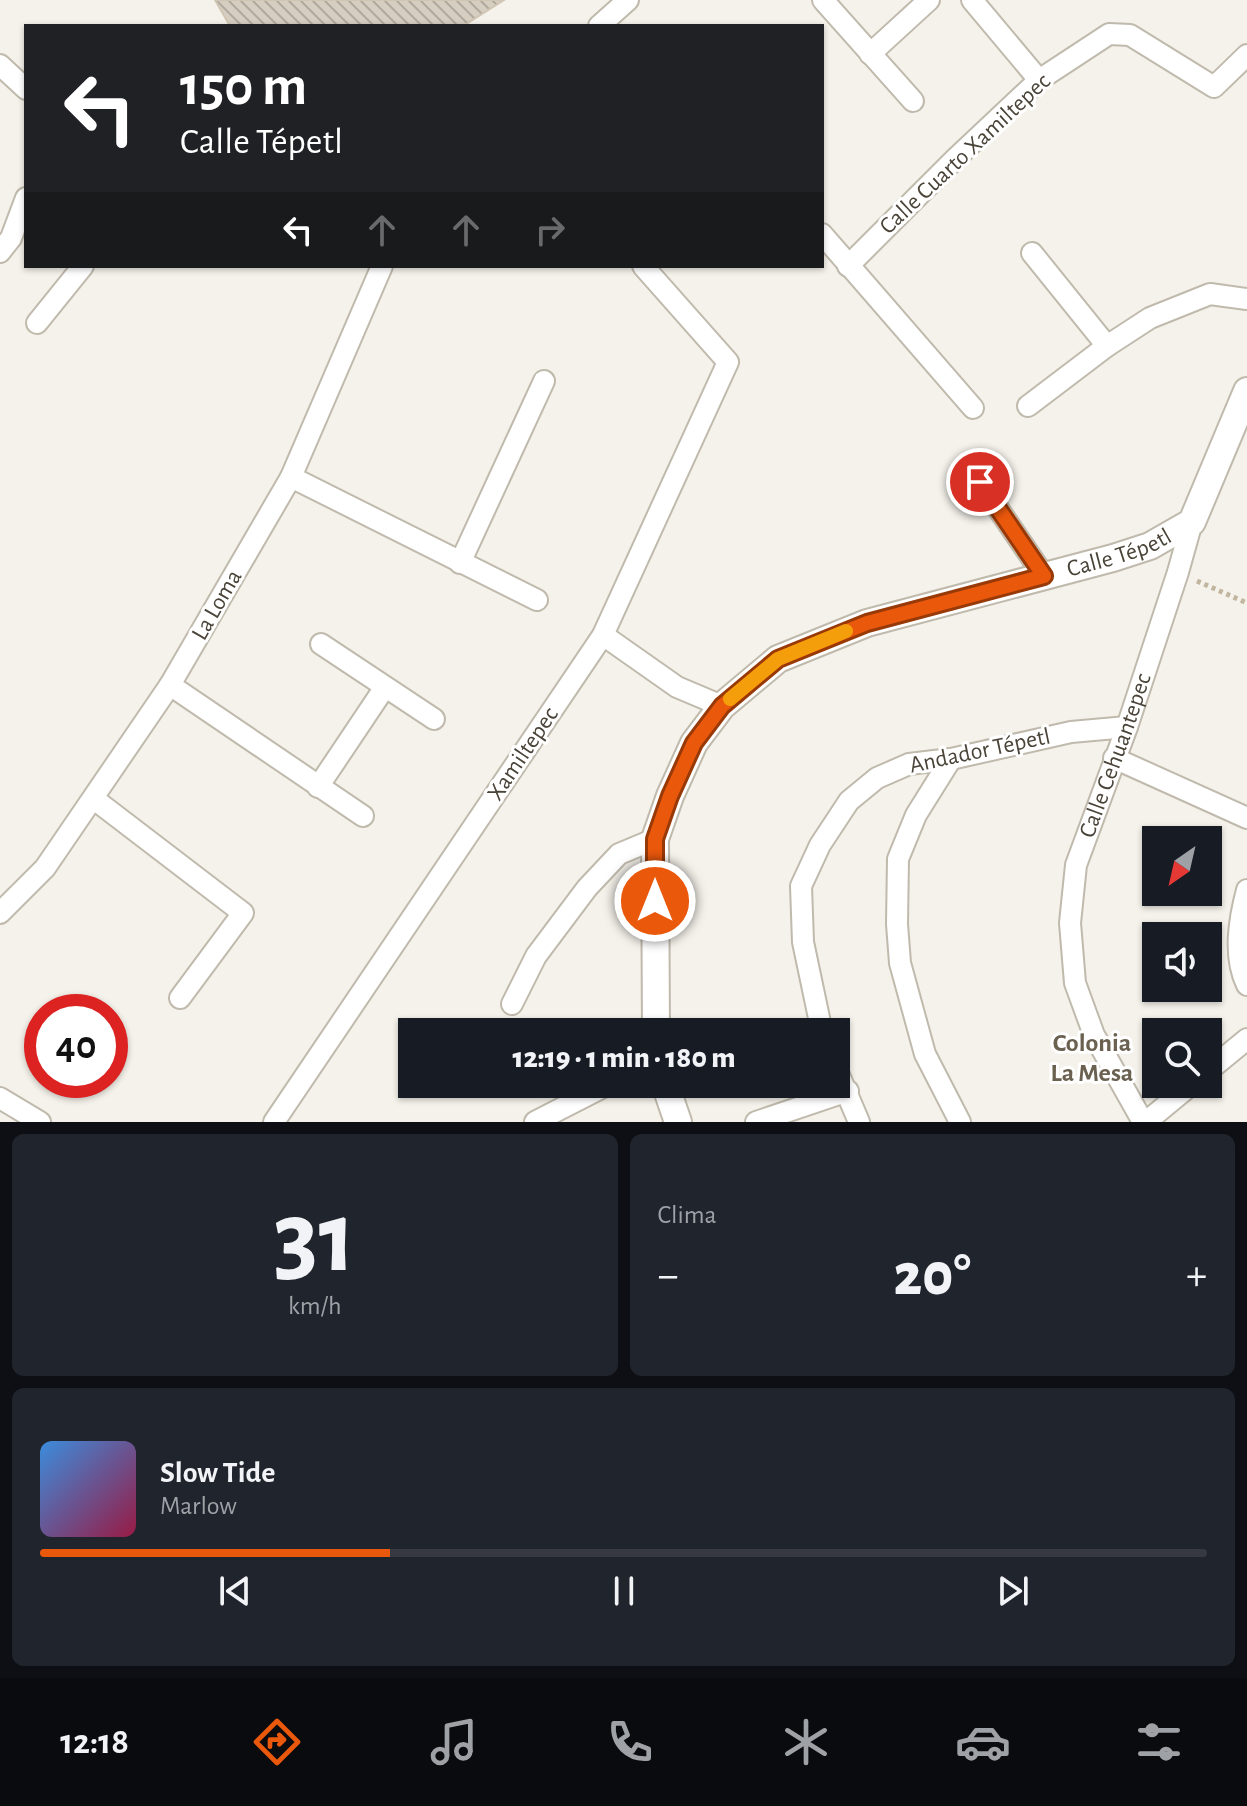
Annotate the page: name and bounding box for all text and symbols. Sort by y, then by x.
icon: left [48,56,152,160]
text: 150 m [180,59,307,115]
street label: Calle Cuarto Xamiltepec [875,69,1055,239]
text: Calle Tépetl [180,124,343,160]
icon: left [276,208,320,252]
icon: ahead [360,208,404,252]
icon: ahead [444,208,488,252]
icon: right [528,208,572,252]
pin [946,448,1014,516]
icon: arrive [958,460,1002,504]
street label: Calle Tépetl [1064,524,1176,582]
street label: La Loma [187,566,247,644]
street label: Calle Cehuantepec [1075,671,1156,841]
street label: Xamiltepec [483,703,563,805]
street label: Andador Tépetl [907,724,1053,778]
north arrow [1142,826,1222,906]
map controls [1142,826,1222,1098]
position arrow [613,859,697,943]
button: sound [1142,922,1222,1002]
speed limit sign: 40 [24,994,128,1098]
button: search [1142,1018,1222,1098]
district label: Colonia La Mesa [1051,1030,1133,1086]
text: 12:19 · 1 min · 180 m [512,1043,736,1073]
text: 31 [274,1187,356,1291]
text: Clima [658,1202,717,1228]
text: 20° [894,1246,971,1306]
text: − [658,1254,679,1298]
text: + [1186,1254,1207,1298]
text: km/h [288,1293,342,1319]
text: Slow Tide [160,1458,275,1488]
text: Marlow [160,1493,237,1519]
icon: previous [213,1569,257,1613]
icon: pause [602,1569,646,1613]
icon: next [991,1569,1035,1613]
icon: directions [249,1714,305,1770]
icon: music [426,1714,482,1770]
icon: phone [602,1714,658,1770]
icon: climate [778,1714,834,1770]
icon: car [955,1714,1011,1770]
icon: filters [1131,1714,1187,1770]
text: 12:18 [60,1724,129,1760]

